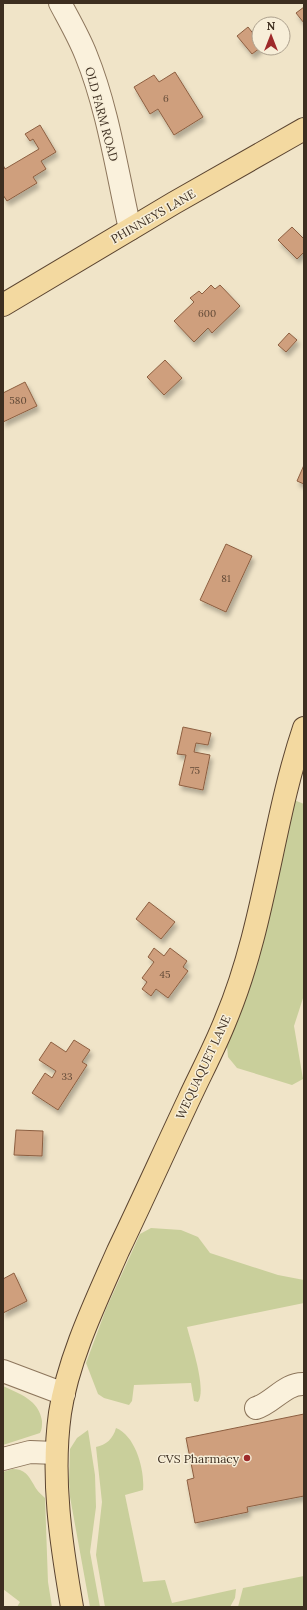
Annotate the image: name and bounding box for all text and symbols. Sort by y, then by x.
north arrow [251,16,291,56]
text: N [267,19,276,33]
street label: OLD FARM ROAD [82,65,122,163]
house number: 6 [163,92,169,105]
street label: PHINNEYS LANE [108,186,198,246]
house number: 600 [198,307,216,320]
house number: 580 [9,394,27,407]
house number: 81 [221,572,231,585]
house number: 75 [190,764,200,777]
house number: 45 [160,968,170,981]
street label: WEQUAQUET LANE [172,1013,234,1121]
house number: 33 [61,1070,73,1083]
place label: CVS Pharmacy [157,1451,240,1466]
marker: CVS Pharmacy [242,1453,252,1463]

